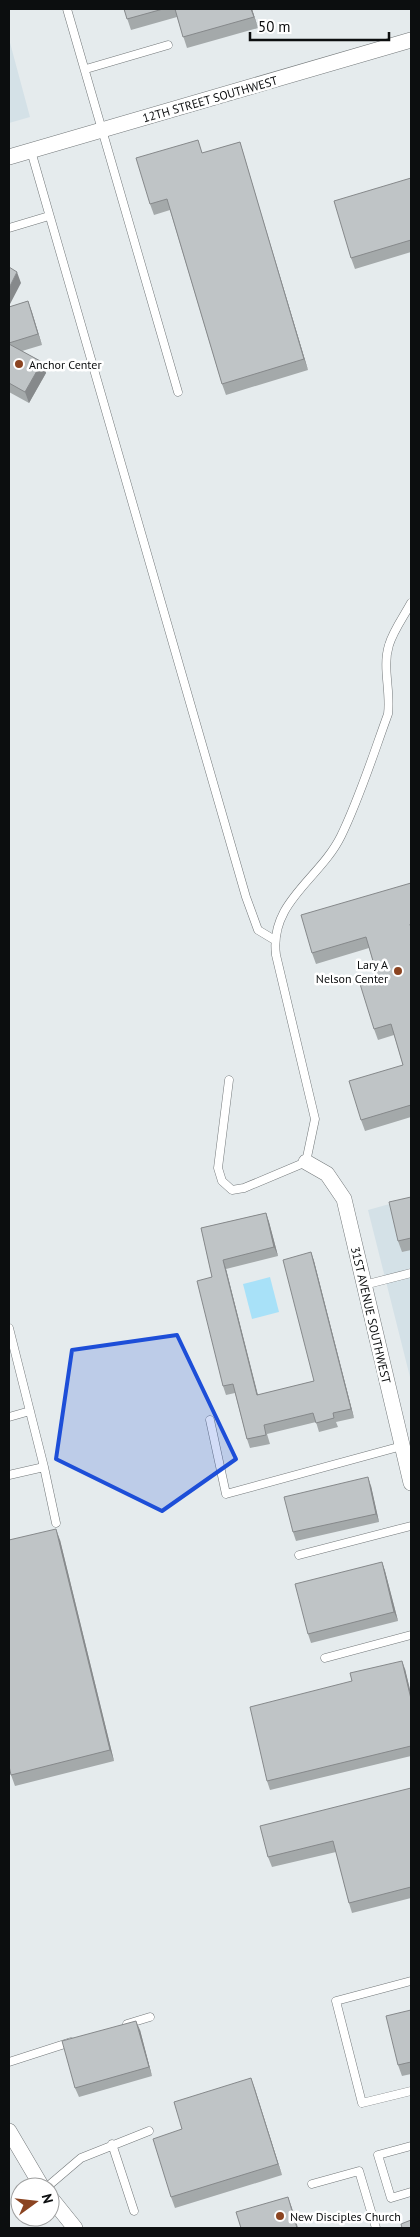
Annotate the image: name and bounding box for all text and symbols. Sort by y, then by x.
scale bar [250,10,389,42]
text: 50 m [258,17,291,36]
street label: 12TH STREET SOUTHWEST [141,72,280,125]
place label: Anchor Center [29,357,101,372]
marker: Anchor Center [13,358,25,370]
place label: Lary A Nelson Center [316,957,388,986]
marker: Lary A Nelson Center [392,965,404,977]
street label: 31ST AVENUE SOUTHWEST [348,1245,394,1385]
north arrow [10,2177,60,2227]
text: N [38,2192,57,2205]
place label: New Disciples Church [290,2209,401,2224]
marker: New Disciples Church [274,2210,286,2222]

